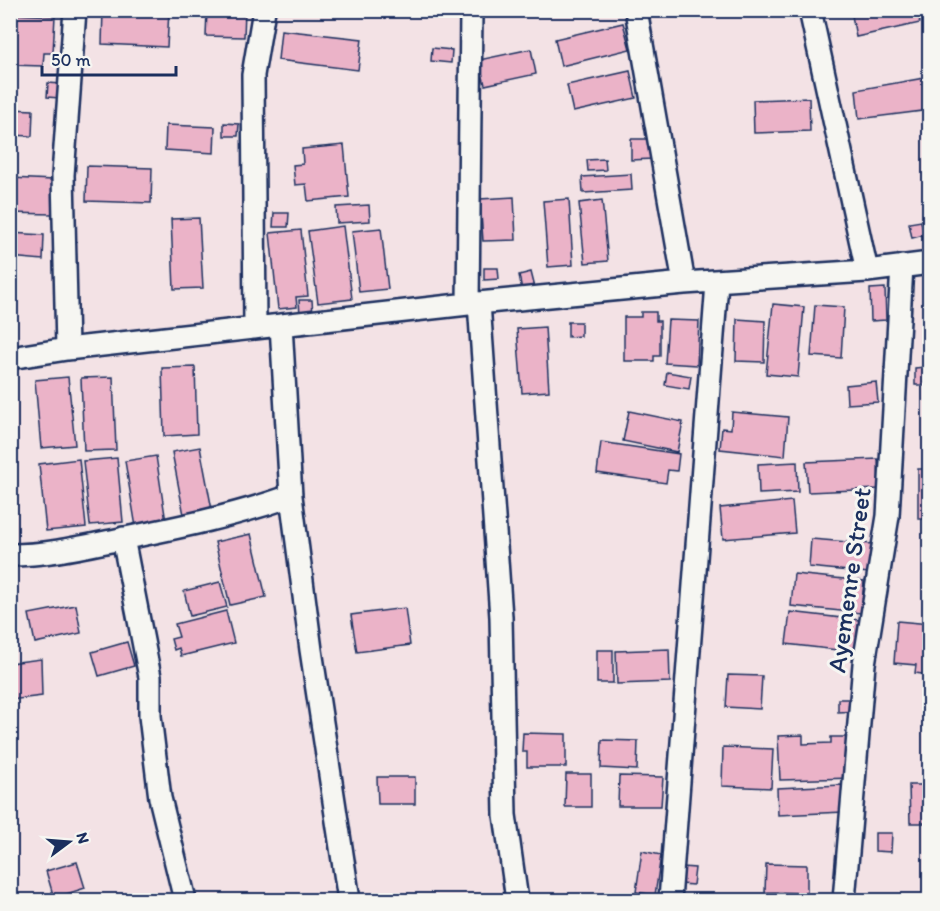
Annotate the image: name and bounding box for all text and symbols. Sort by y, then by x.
scale bar [42,39,176,77]
text: 50 m [51,49,91,71]
street label: Ayemenre Street [820,485,878,675]
north arrow [39,812,99,872]
text: N [72,830,94,846]

